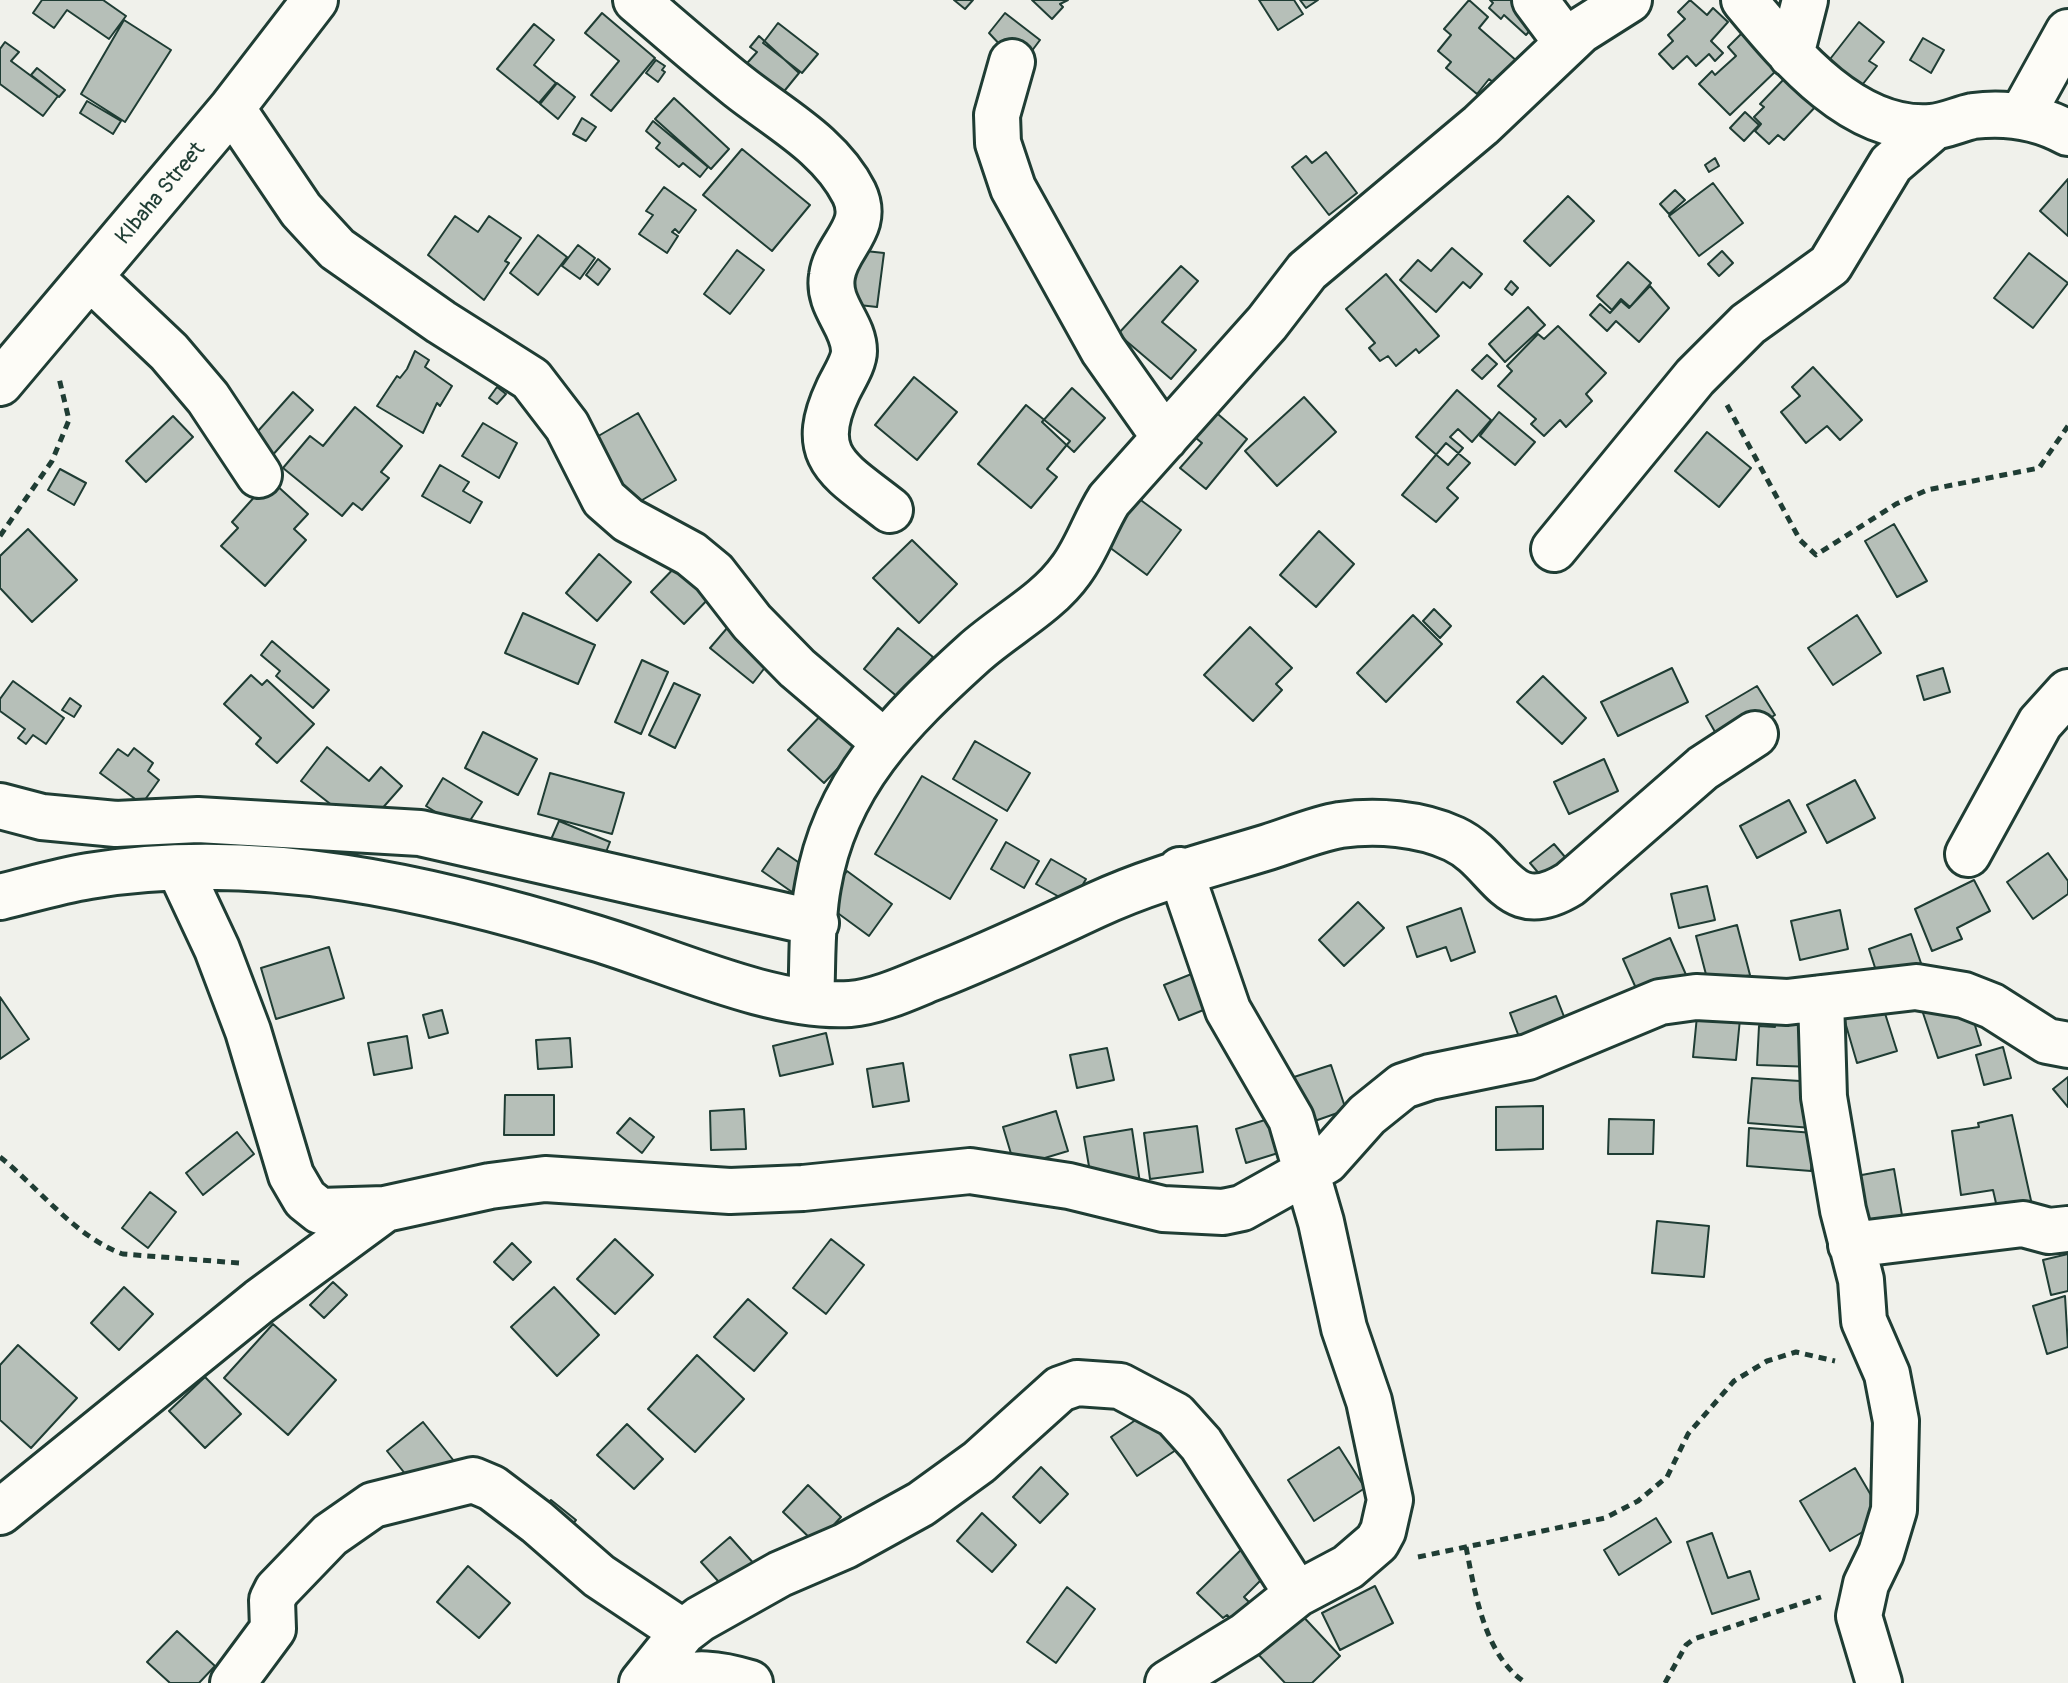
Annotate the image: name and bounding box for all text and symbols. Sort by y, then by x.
street label: KIbaha Street [111,137,211,251]

